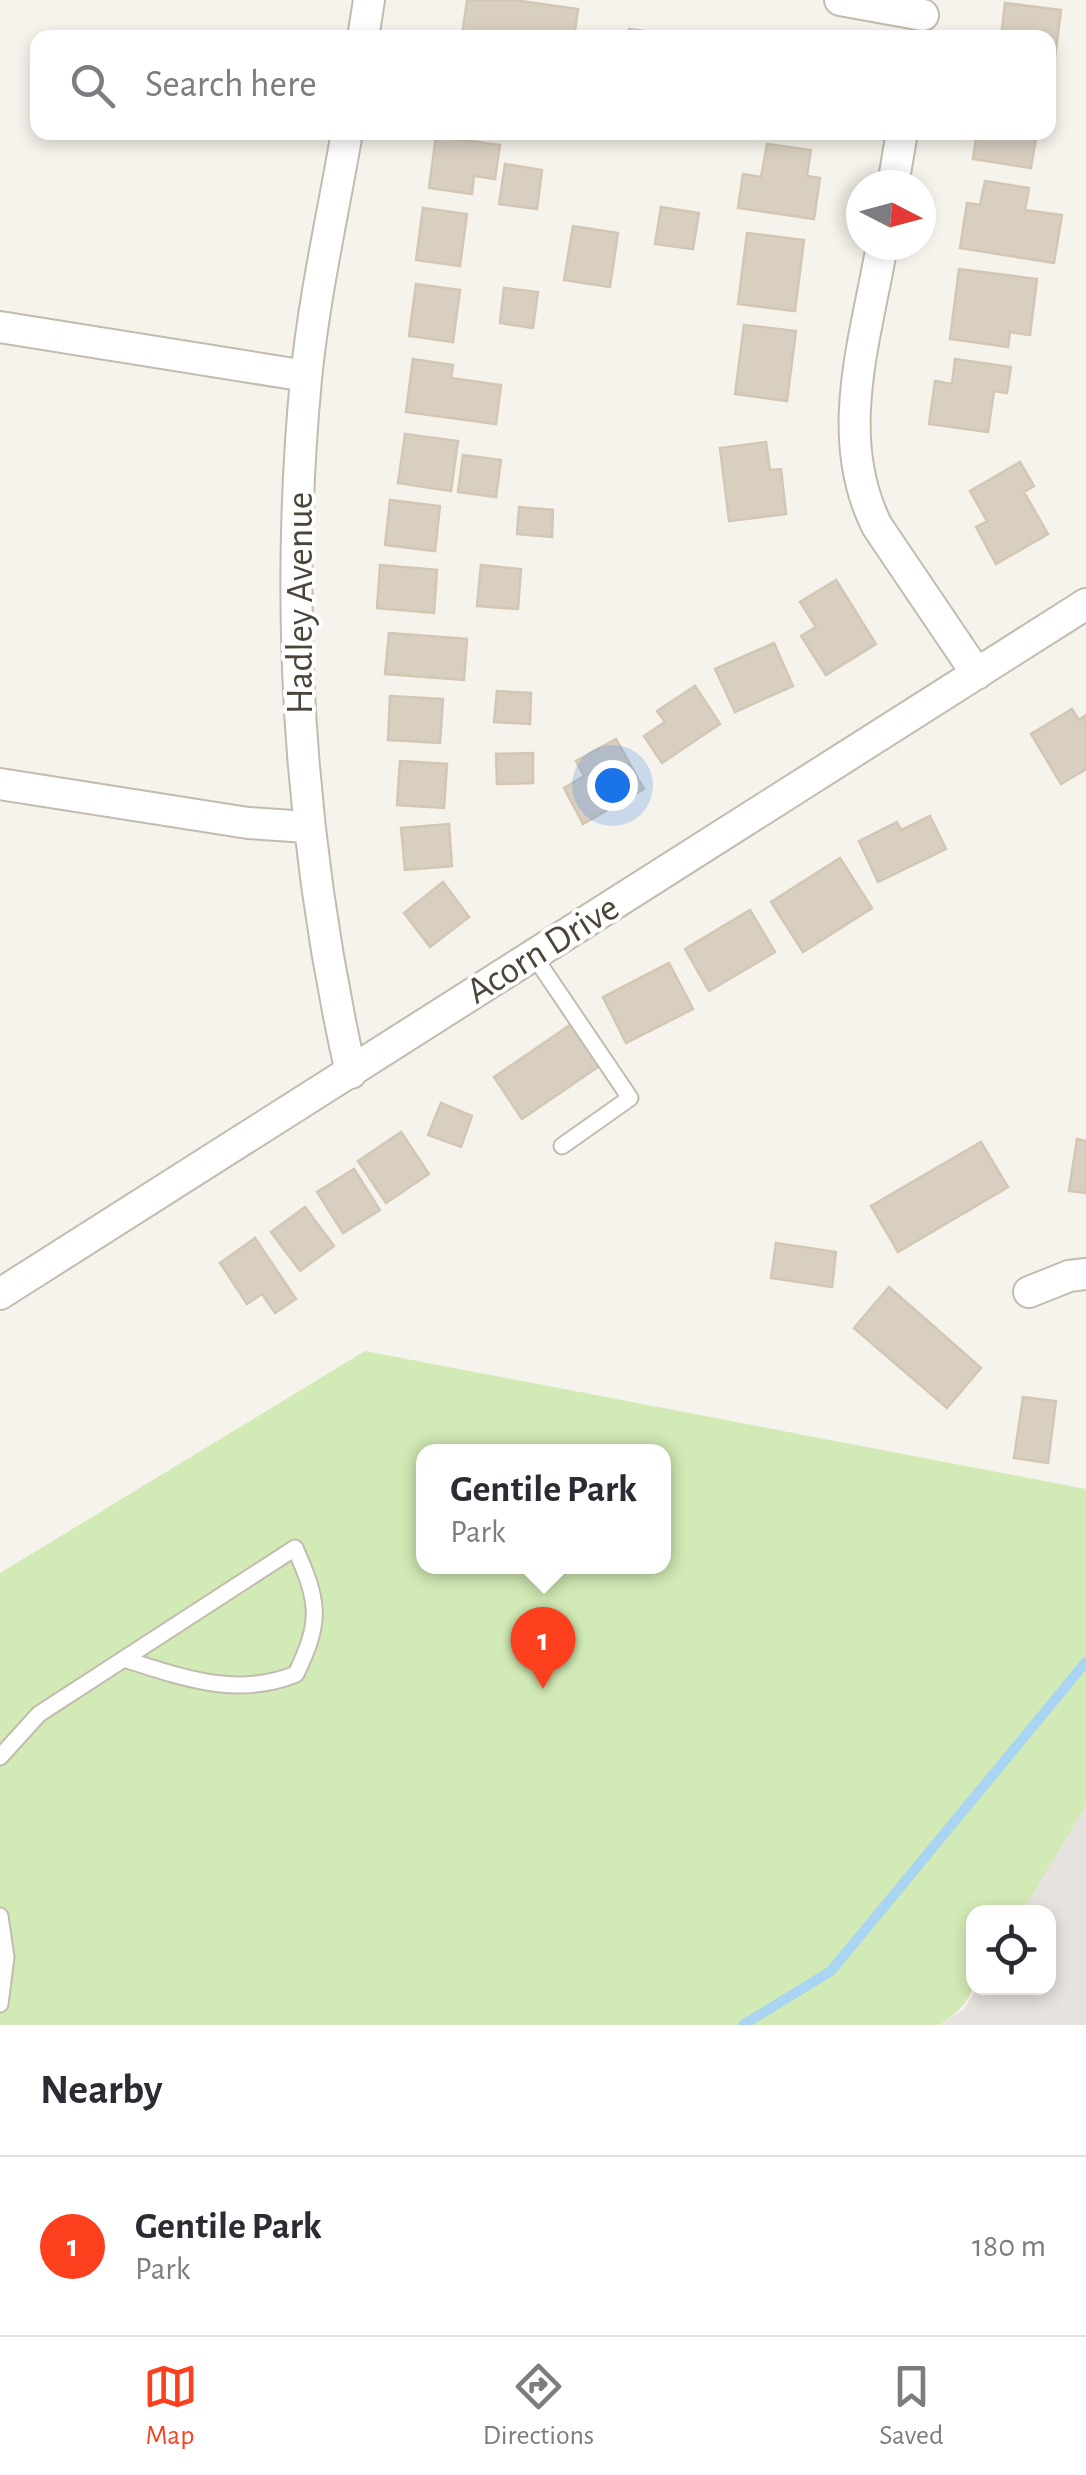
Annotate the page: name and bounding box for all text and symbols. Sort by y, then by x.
search box [30,30,1056,140]
icon: search [65,58,120,113]
text: Search here [145,66,317,104]
north arrow [846,170,936,260]
street label: Hadley Avenue [282,492,320,714]
your location [587,760,638,811]
street label: Acorn Drive [460,888,626,1012]
popup [416,1444,671,1574]
text: Gentile Park [450,1471,637,1509]
text: Park [450,1516,506,1548]
pin: 1 [510,1606,576,1689]
map controls [966,1905,1056,1995]
button: locate [966,1905,1056,1995]
text: Nearby [40,2069,163,2111]
text: Gentile Park [135,2208,321,2246]
text: 1 [67,2230,78,2262]
text: 180 m [972,2230,1046,2262]
text: Park [135,2253,190,2285]
tab: Map [143,2359,198,2453]
tab: Directions [483,2359,594,2453]
tab: Saved [879,2359,943,2453]

